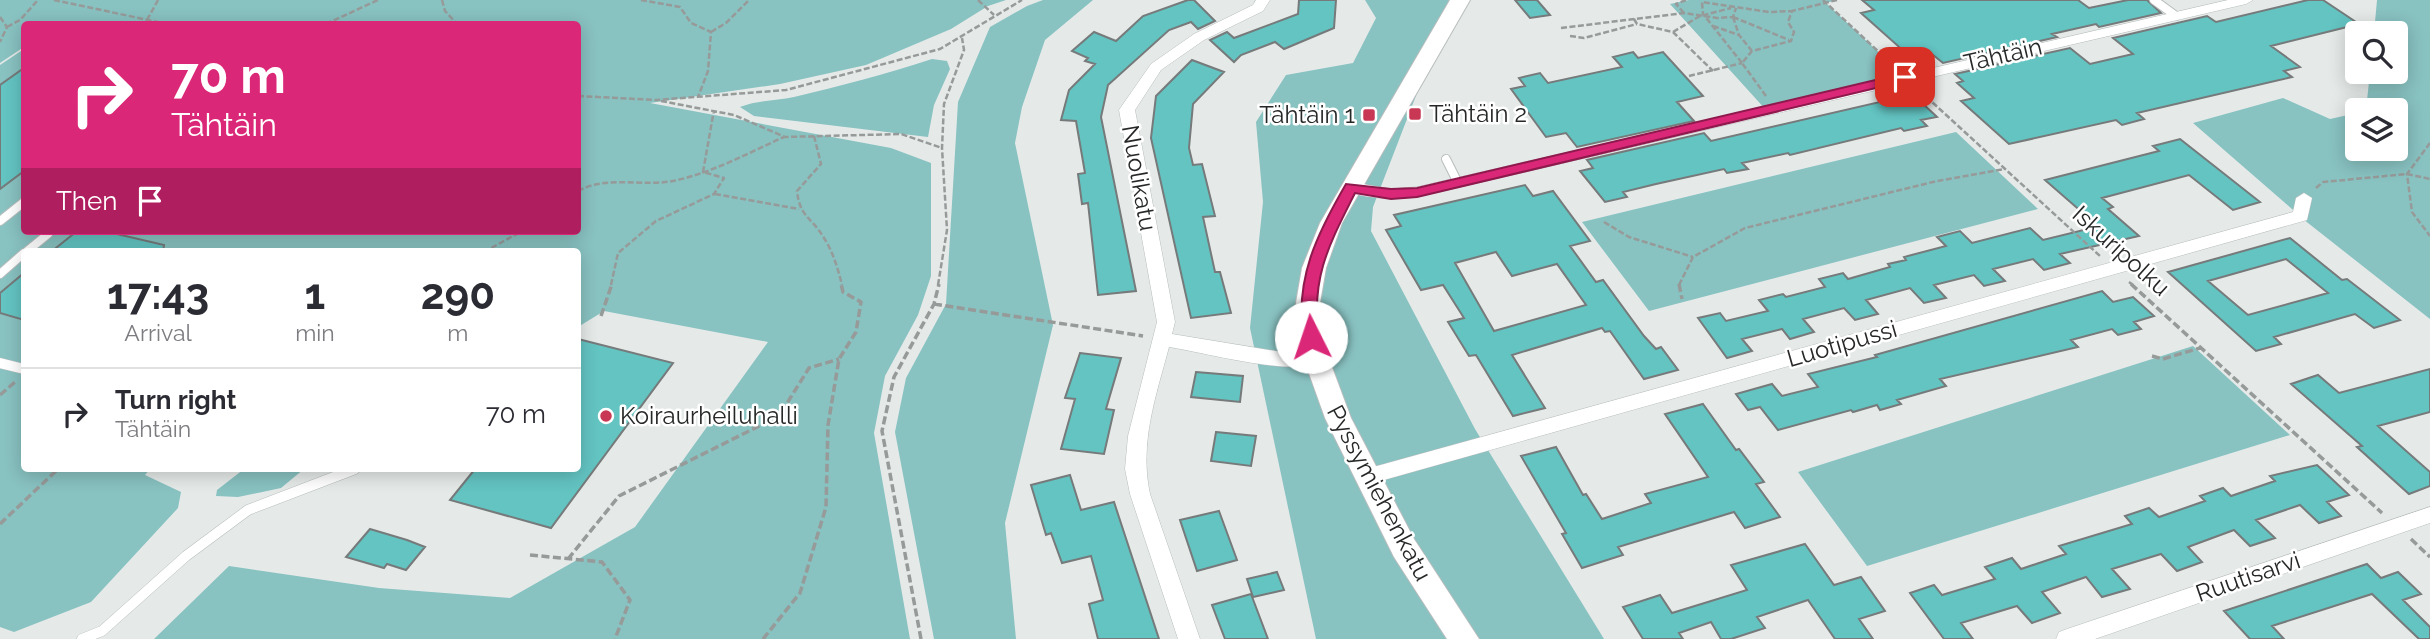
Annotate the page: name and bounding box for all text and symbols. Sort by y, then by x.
map controls [2345,21,2408,161]
button: search [2345,21,2408,84]
street label: Tähtäin [1961,31,2045,78]
text: 70 m [171,47,286,104]
pin [1875,47,1935,107]
icon: right [56,49,147,140]
icon: arrive [1886,58,1924,96]
button: layers [2345,98,2408,161]
place label: Tähtäin 2 [1429,99,1527,128]
place label: Tähtäin 1 [1259,100,1355,129]
text: Tähtäin [171,106,277,143]
marker: Tähtäin 2 [1407,106,1423,122]
marker: Tähtäin 1 [1361,107,1377,123]
street label: Nuolikatu [1116,123,1163,233]
icon: arrive [131,182,169,220]
text: Then [56,186,117,216]
street label: Iskuripolku [2067,199,2176,302]
text: 17:43 [107,270,209,319]
text: 1 [305,270,325,319]
text: 290 [421,270,495,319]
position arrow [1274,300,1348,374]
street label: Luotipussi [1784,314,1900,373]
text: Arrival [124,319,192,346]
text: min [295,319,335,346]
text: m [447,319,468,346]
text: Turn right [115,385,236,415]
icon: right [56,395,94,433]
text: 70 m [486,399,546,429]
street label: Pyssymiehenkatu [1321,400,1438,586]
place label: Koiraurheiluhalli [620,401,798,430]
marker: Koiraurheiluhalli [598,408,614,424]
text: Tähtäin [115,415,191,442]
street label: Ruutisarvi [2192,545,2304,608]

